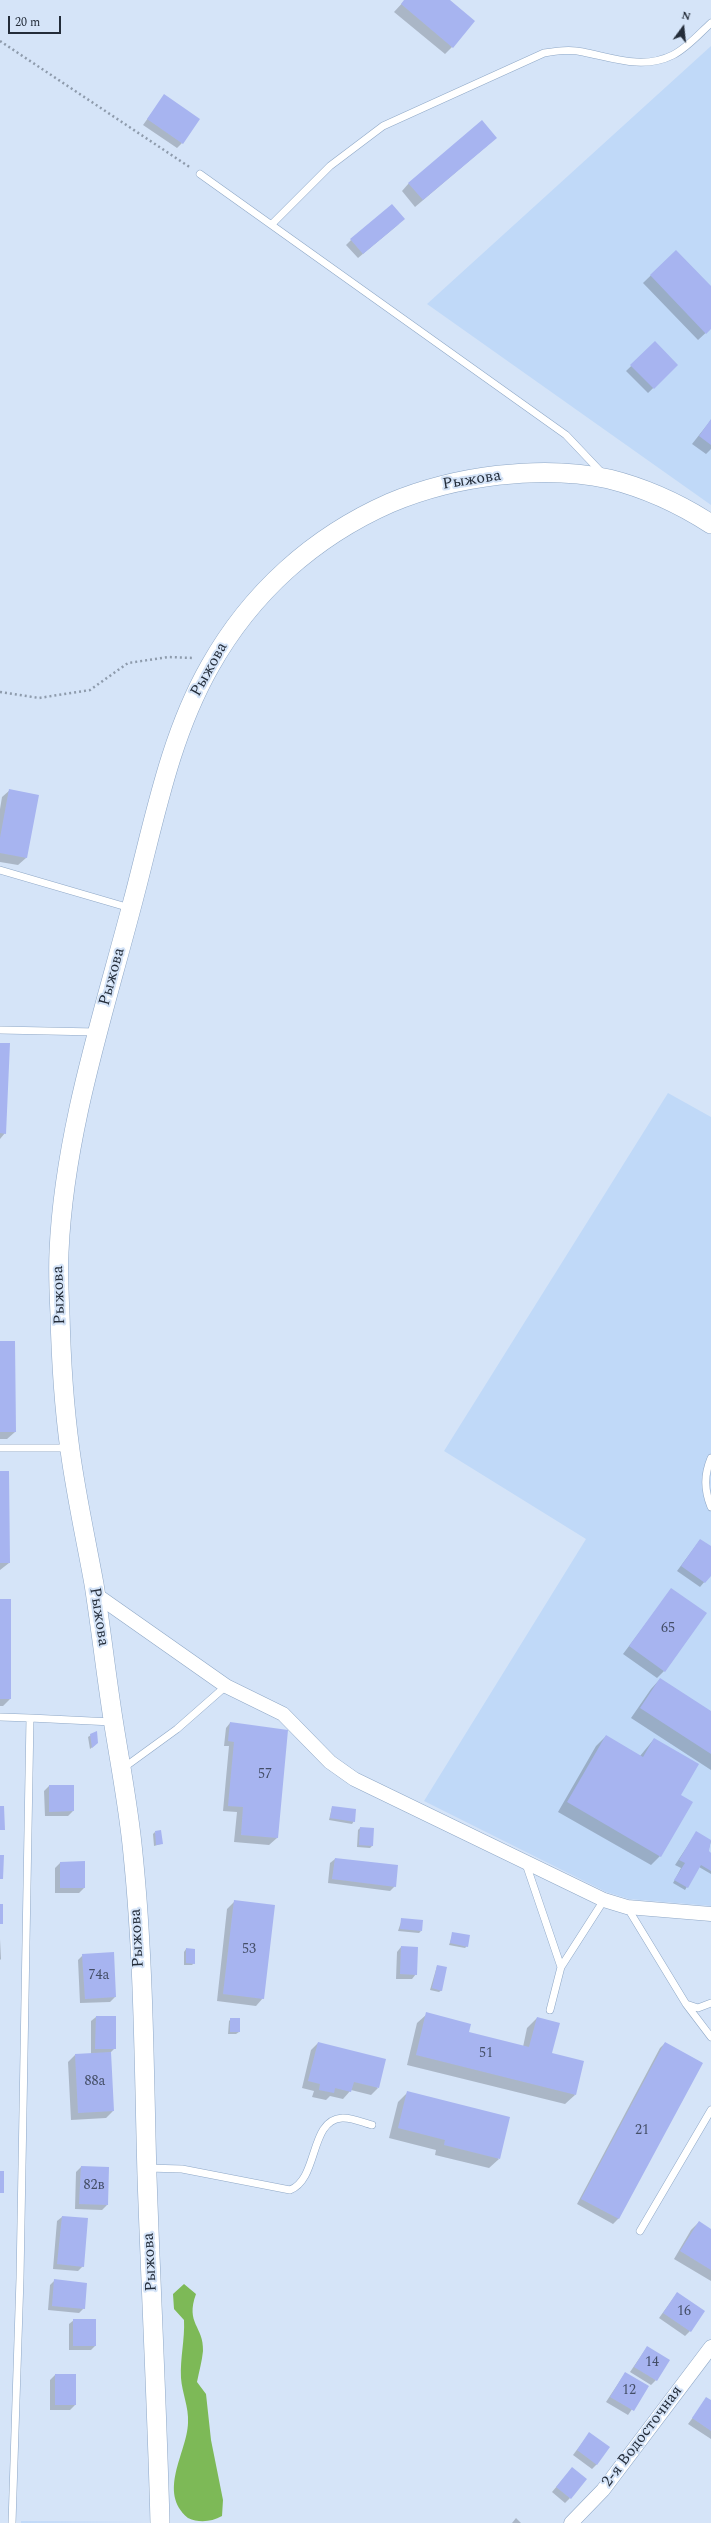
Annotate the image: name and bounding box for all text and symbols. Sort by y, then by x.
text: N [680,7,693,25]
scale bar [10,8,63,34]
north arrow [663,8,703,48]
text: 20 m [15,13,40,32]
street label: Рыжова [441,467,503,495]
street label: Рыжова [187,640,233,700]
street label: Рыжова [96,946,130,1008]
street label: Рыжова [49,1265,71,1325]
street label: Рыжова [84,1586,112,1648]
house number: 65 [661,1621,675,1637]
house number: 57 [258,1767,272,1783]
street label: Рыжова [127,1908,149,1968]
house number: 53 [242,1942,256,1958]
house number: 74а [89,1968,109,1984]
house number: 51 [479,2046,493,2062]
house number: 88а [85,2074,105,2090]
house number: 21 [635,2123,649,2139]
house number: 82в [84,2178,104,2194]
street label: Рыжова [140,2232,162,2292]
house number: 16 [677,2304,691,2320]
house number: 14 [645,2355,659,2371]
street label: 2-я Водосточная [599,2383,687,2491]
house number: 12 [622,2383,636,2399]

